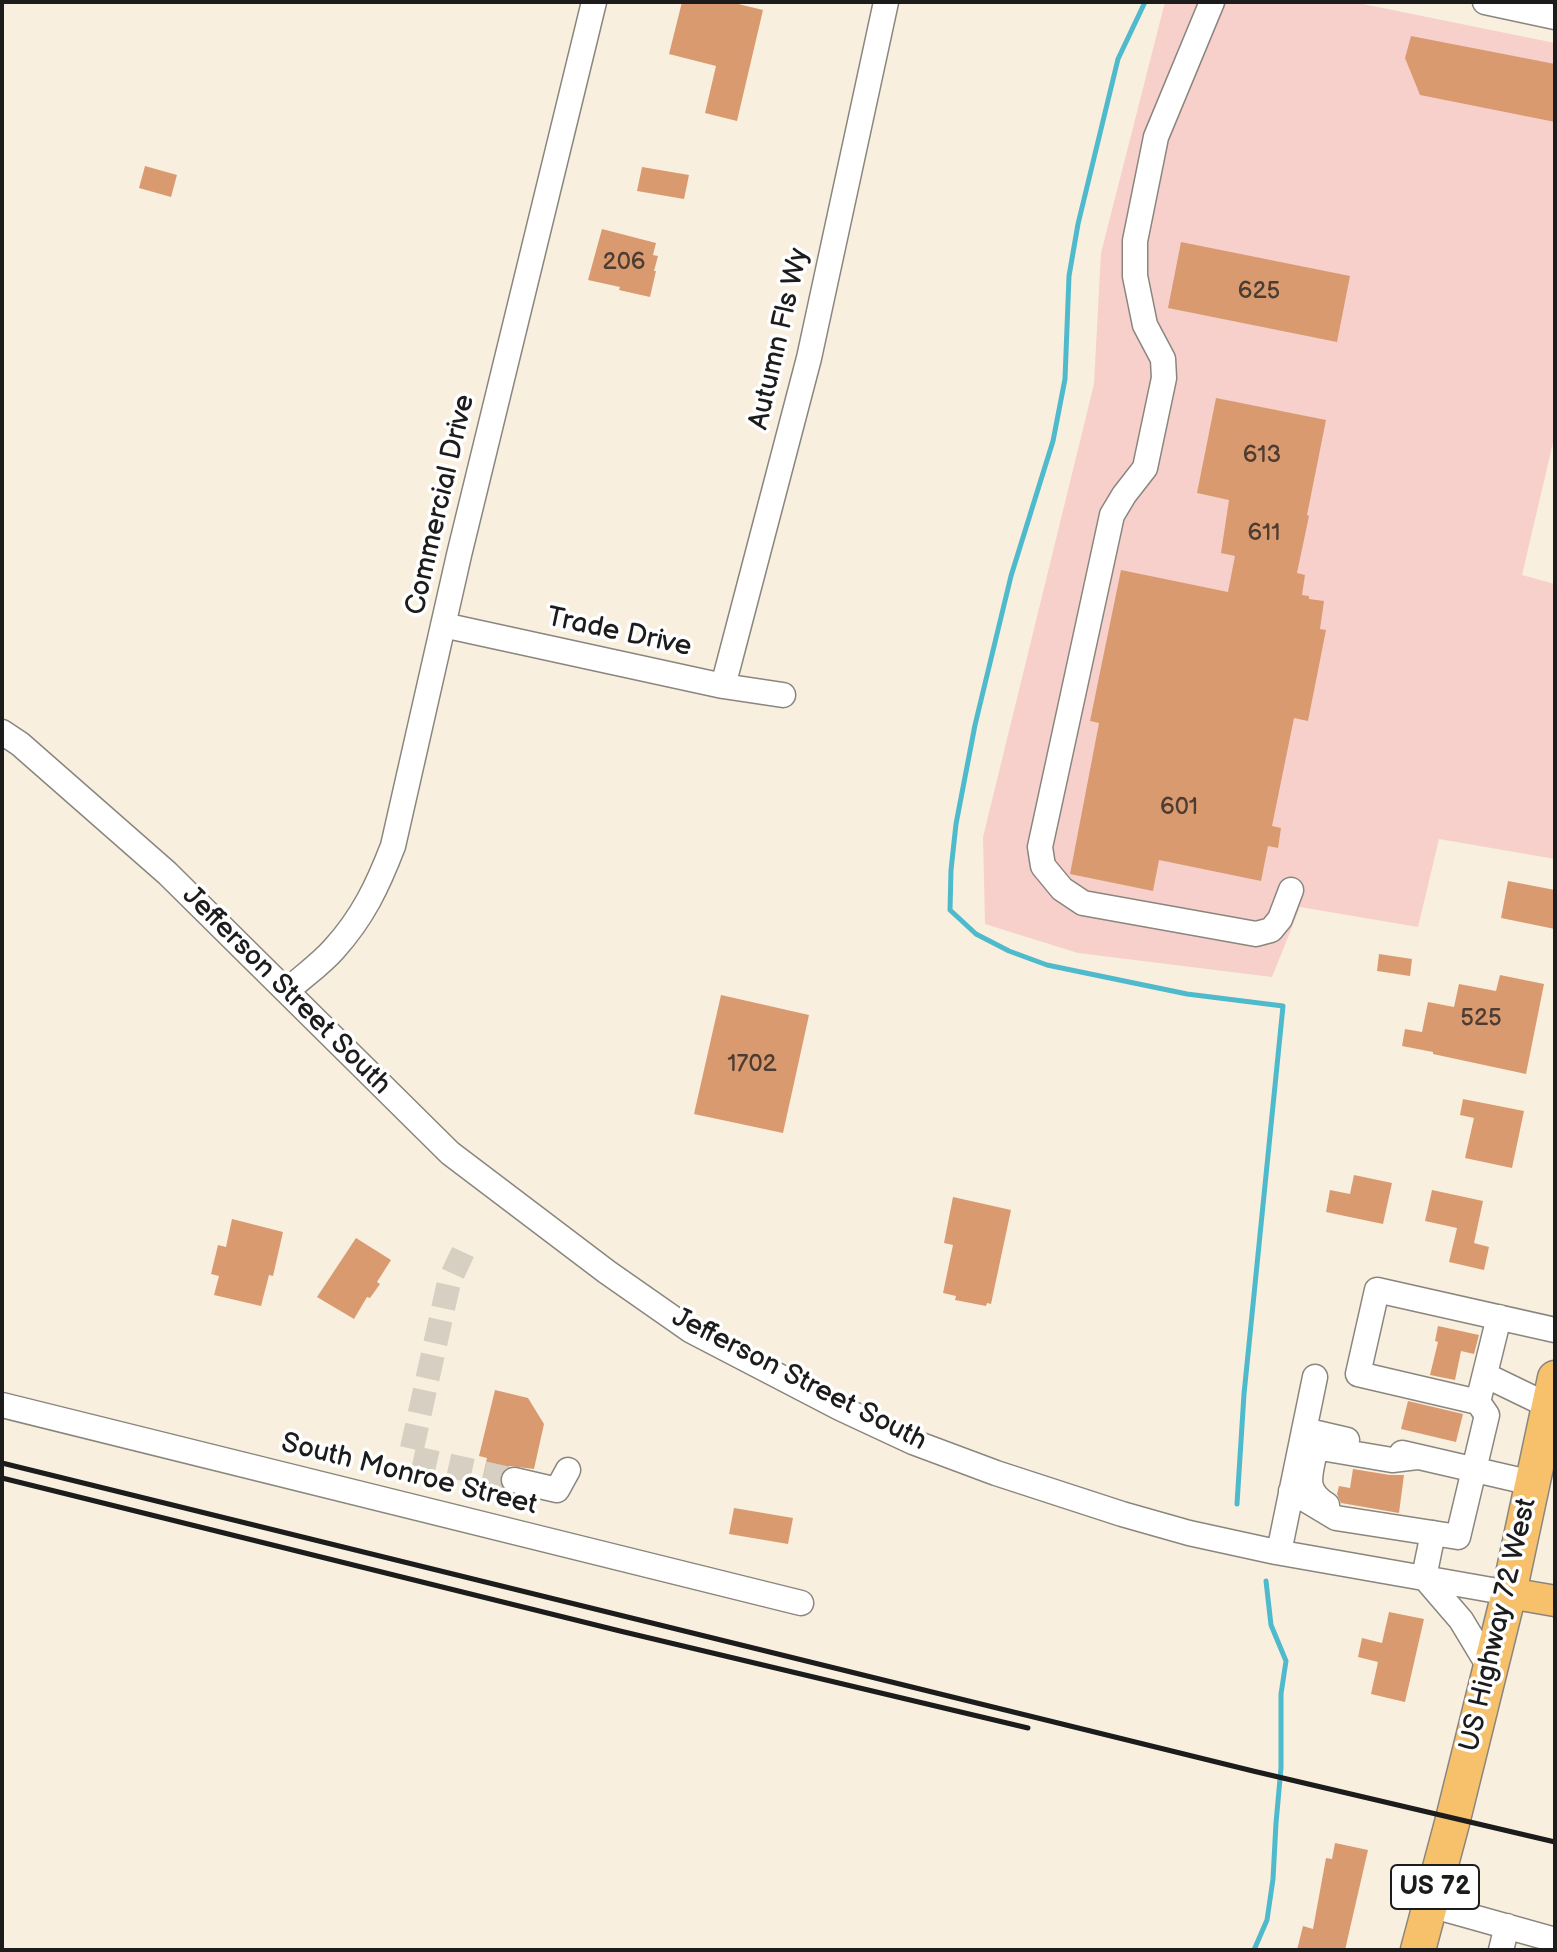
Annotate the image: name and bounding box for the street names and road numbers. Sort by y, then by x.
street label: Autumn Fls Wy [743,245,817,433]
street label: Commercial Drive [399,392,483,618]
street label: Trade Drive [544,601,694,665]
street label: Jefferson Street South [175,880,397,1102]
street label: Jefferson Street South [666,1301,932,1459]
street label: South Monroe Street [278,1427,540,1523]
street label: US Highway 72 West [1454,1495,1544,1755]
road number: US 72 [1391,1865,1479,1909]

